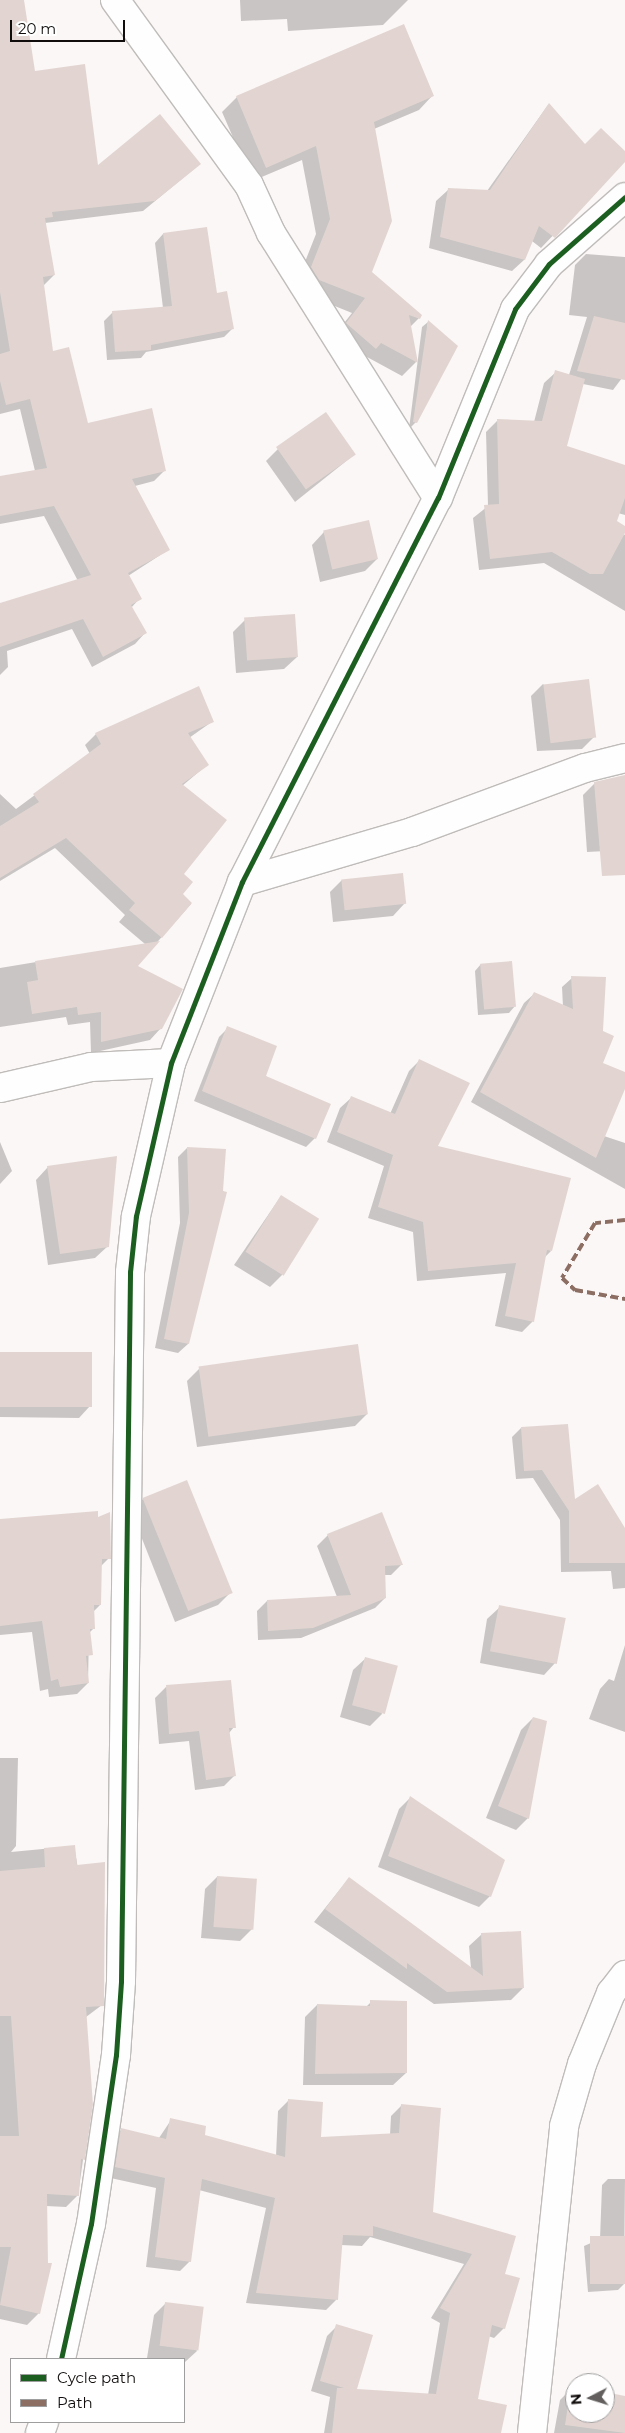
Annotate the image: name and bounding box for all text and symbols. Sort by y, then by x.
scale bar [12,10,128,42]
text: 20 m [18,19,56,38]
legend [10,2358,185,2423]
text: Cycle path [57,2368,136,2387]
north arrow [565,2373,615,2423]
text: Path [57,2393,93,2412]
text: N [567,2393,586,2406]

